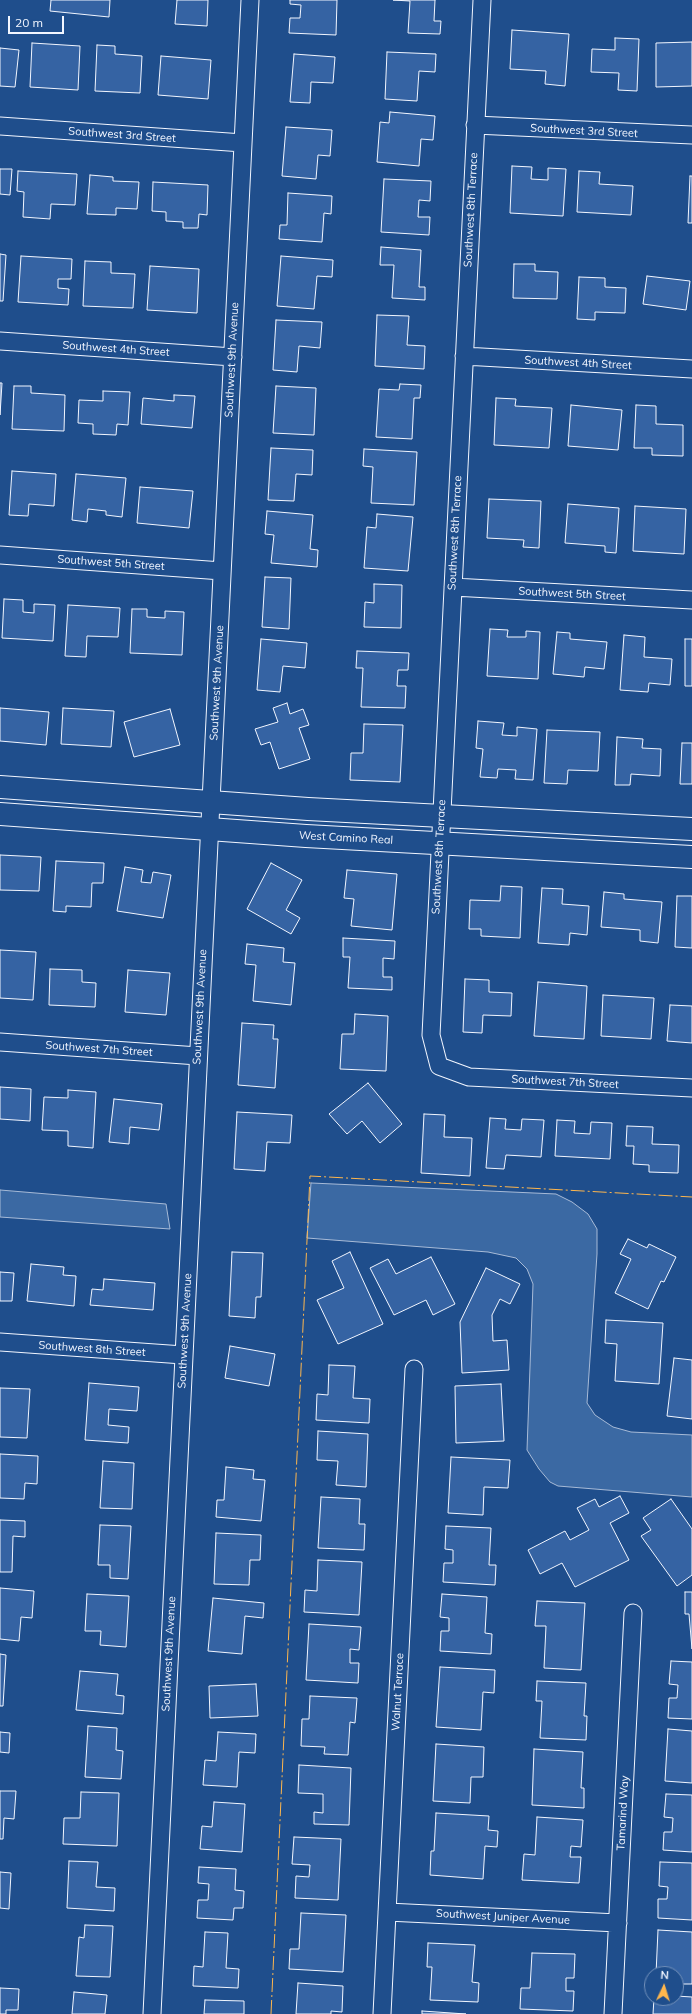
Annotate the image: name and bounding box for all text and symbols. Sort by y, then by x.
scale bar [10,8,66,34]
text: 20 m [15,15,43,30]
street label: Southwest 3rd Street [530,122,638,140]
street label: Southwest 3rd Street [68,125,176,145]
street label: Southwest 8th Terrace [461,152,481,268]
street label: Southwest 9th Avenue [222,302,242,418]
street label: Southwest 4th Street [62,339,170,359]
street label: Southwest 4th Street [524,354,632,372]
street label: Southwest 8th Terrace [445,475,465,591]
street label: Southwest 5th Street [57,553,165,573]
street label: Southwest 5th Street [518,585,626,603]
street label: Southwest 9th Avenue [207,625,227,741]
street label: Southwest 8th Terrace [429,799,449,915]
street label: West Camino Real [299,829,393,847]
street label: Southwest 9th Avenue [190,949,210,1065]
street label: Southwest 7th Street [45,1039,153,1059]
street label: Southwest 7th Street [511,1073,619,1091]
street label: Southwest 9th Avenue [175,1273,195,1389]
street label: Southwest 8th Street [38,1339,146,1359]
street label: Southwest 9th Avenue [159,1596,179,1712]
street label: Walnut Terrace [389,1653,407,1731]
street label: Tamarind Way [614,1775,632,1851]
street label: Southwest Juniper Avenue [436,1907,570,1927]
north arrow [644,1966,684,2006]
text: N [660,1968,669,1982]

